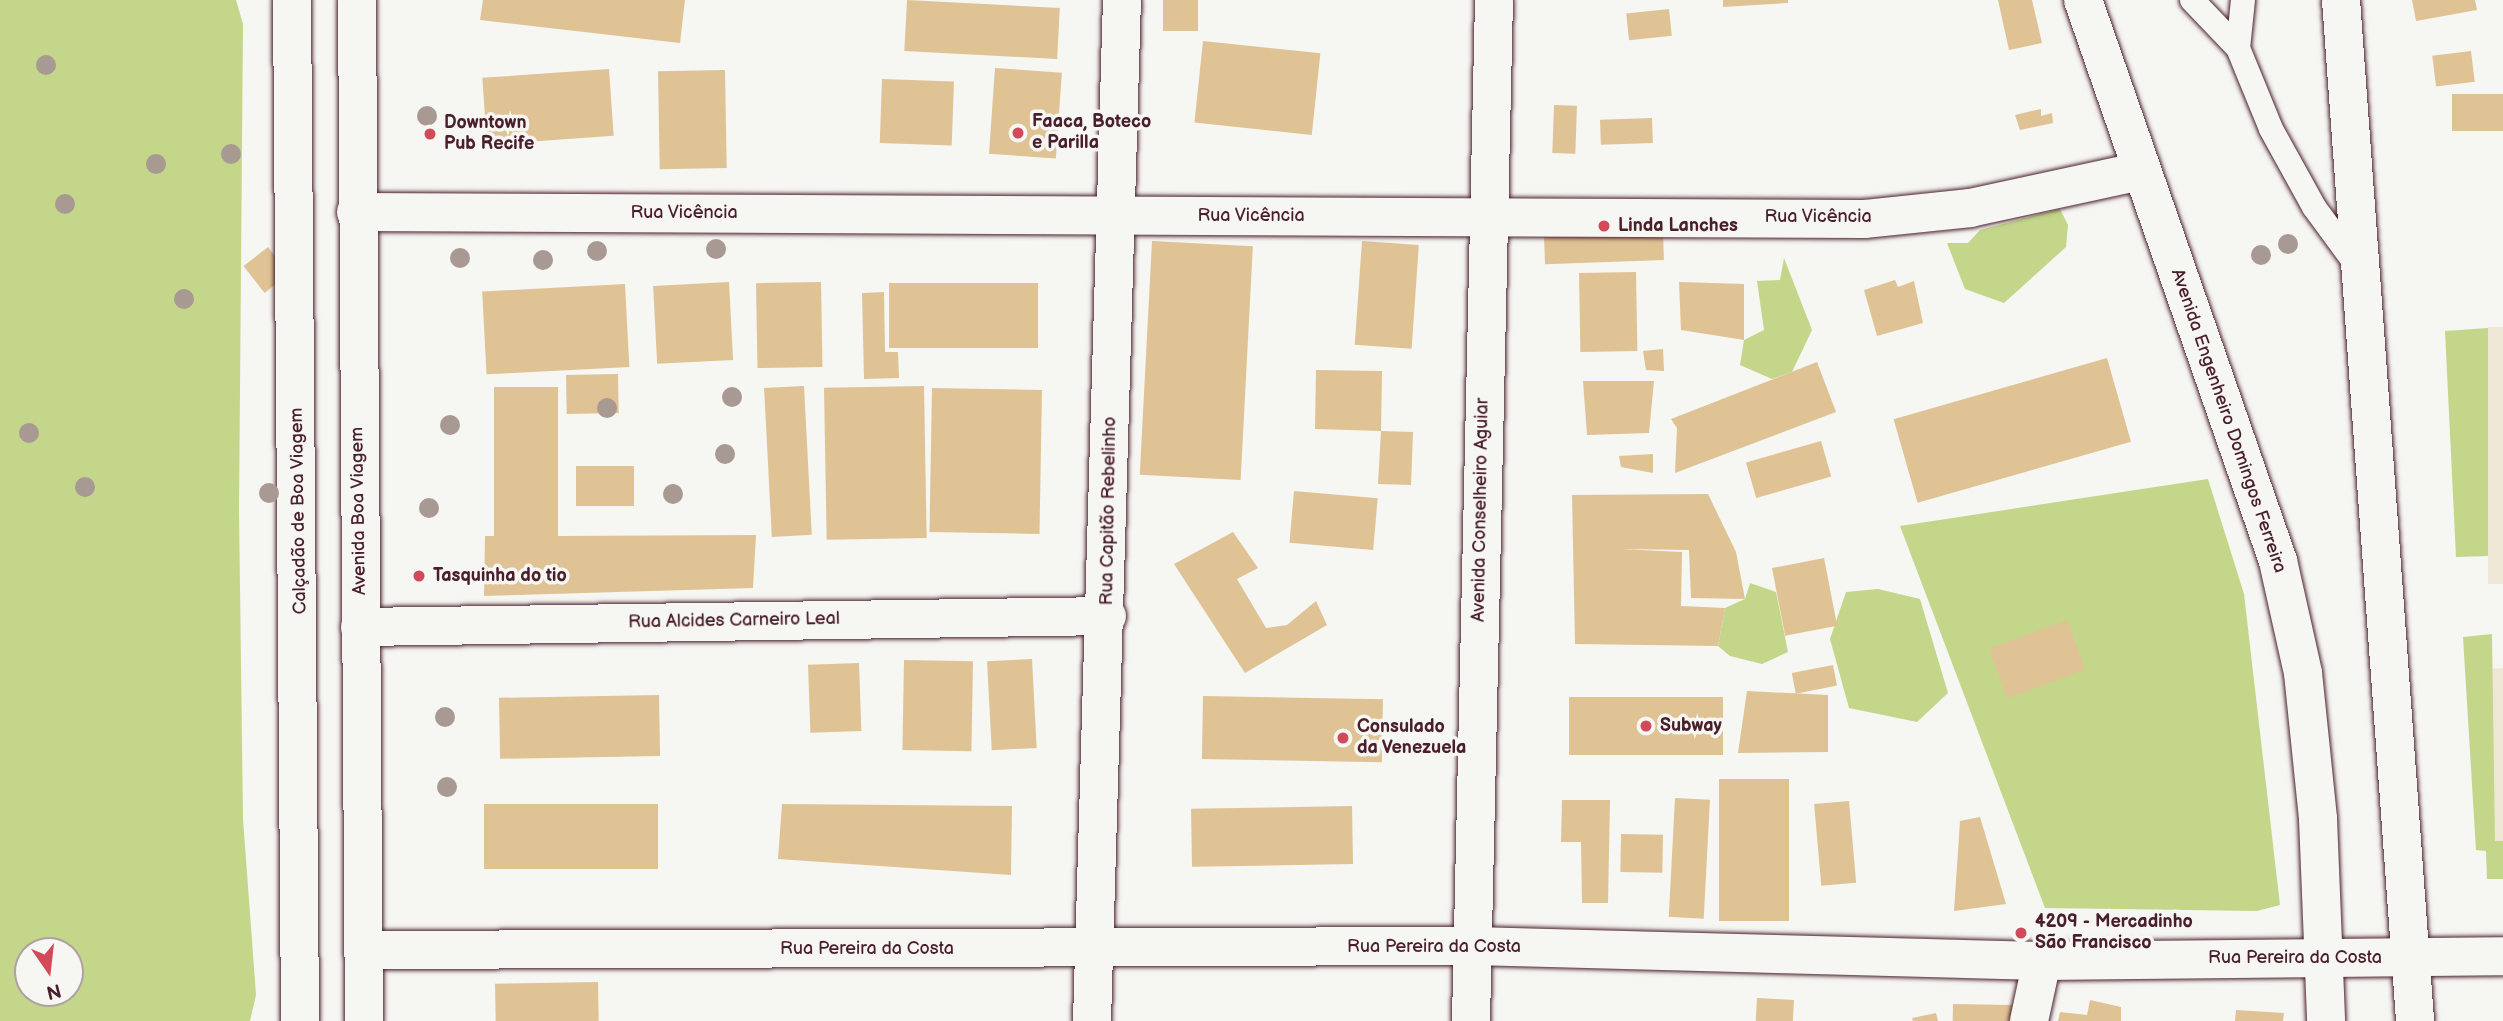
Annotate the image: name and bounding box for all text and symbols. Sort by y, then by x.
place label: Faaca, Boteco e Parilla [1032,112,1151,154]
place label: Downtown Pub Recife [444,113,534,156]
marker: Faaca, Boteco e Parilla [1010,125,1026,141]
marker: Downtown Pub Recife [422,126,438,142]
street label: Rua Vicência [630,202,738,224]
street label: Rua Vicência [1197,205,1305,227]
street label: Rua Vicência [1764,206,1872,228]
place label: Linda Lanches [1618,215,1738,237]
marker: Linda Lanches [1596,218,1612,234]
street label: Avenida Engenheiro Domingos Ferreira [2166,266,2290,576]
street label: Avenida Conselheiro Aguiar [1468,398,1494,622]
street label: Calçadão de Boa Viagem [286,407,312,615]
street label: Rua Capitão Rebelinho [1097,416,1121,606]
street label: Avenida Boa Viagem [347,427,371,595]
place label: Tasquinha do tio [433,565,567,587]
marker: Tasquinha do tio [411,568,427,584]
street label: Rua Alcides Carneiro Leal [628,608,840,634]
place label: Subway [1660,715,1722,737]
place label: Consulado da Venezuela [1357,717,1467,760]
marker: Subway [1638,718,1654,734]
marker: Consulado da Venezuela [1335,730,1351,746]
place label: 4209 - Mercadinho São Francisco [2035,912,2193,954]
marker: 4209 - Mercadinho São Francisco [2013,925,2029,941]
street label: Rua Pereira da Costa [1347,936,1521,958]
north arrow [14,937,84,1007]
street label: Rua Pereira da Costa [780,938,954,960]
street label: Rua Pereira da Costa [2208,947,2382,969]
text: N [44,978,63,1004]

